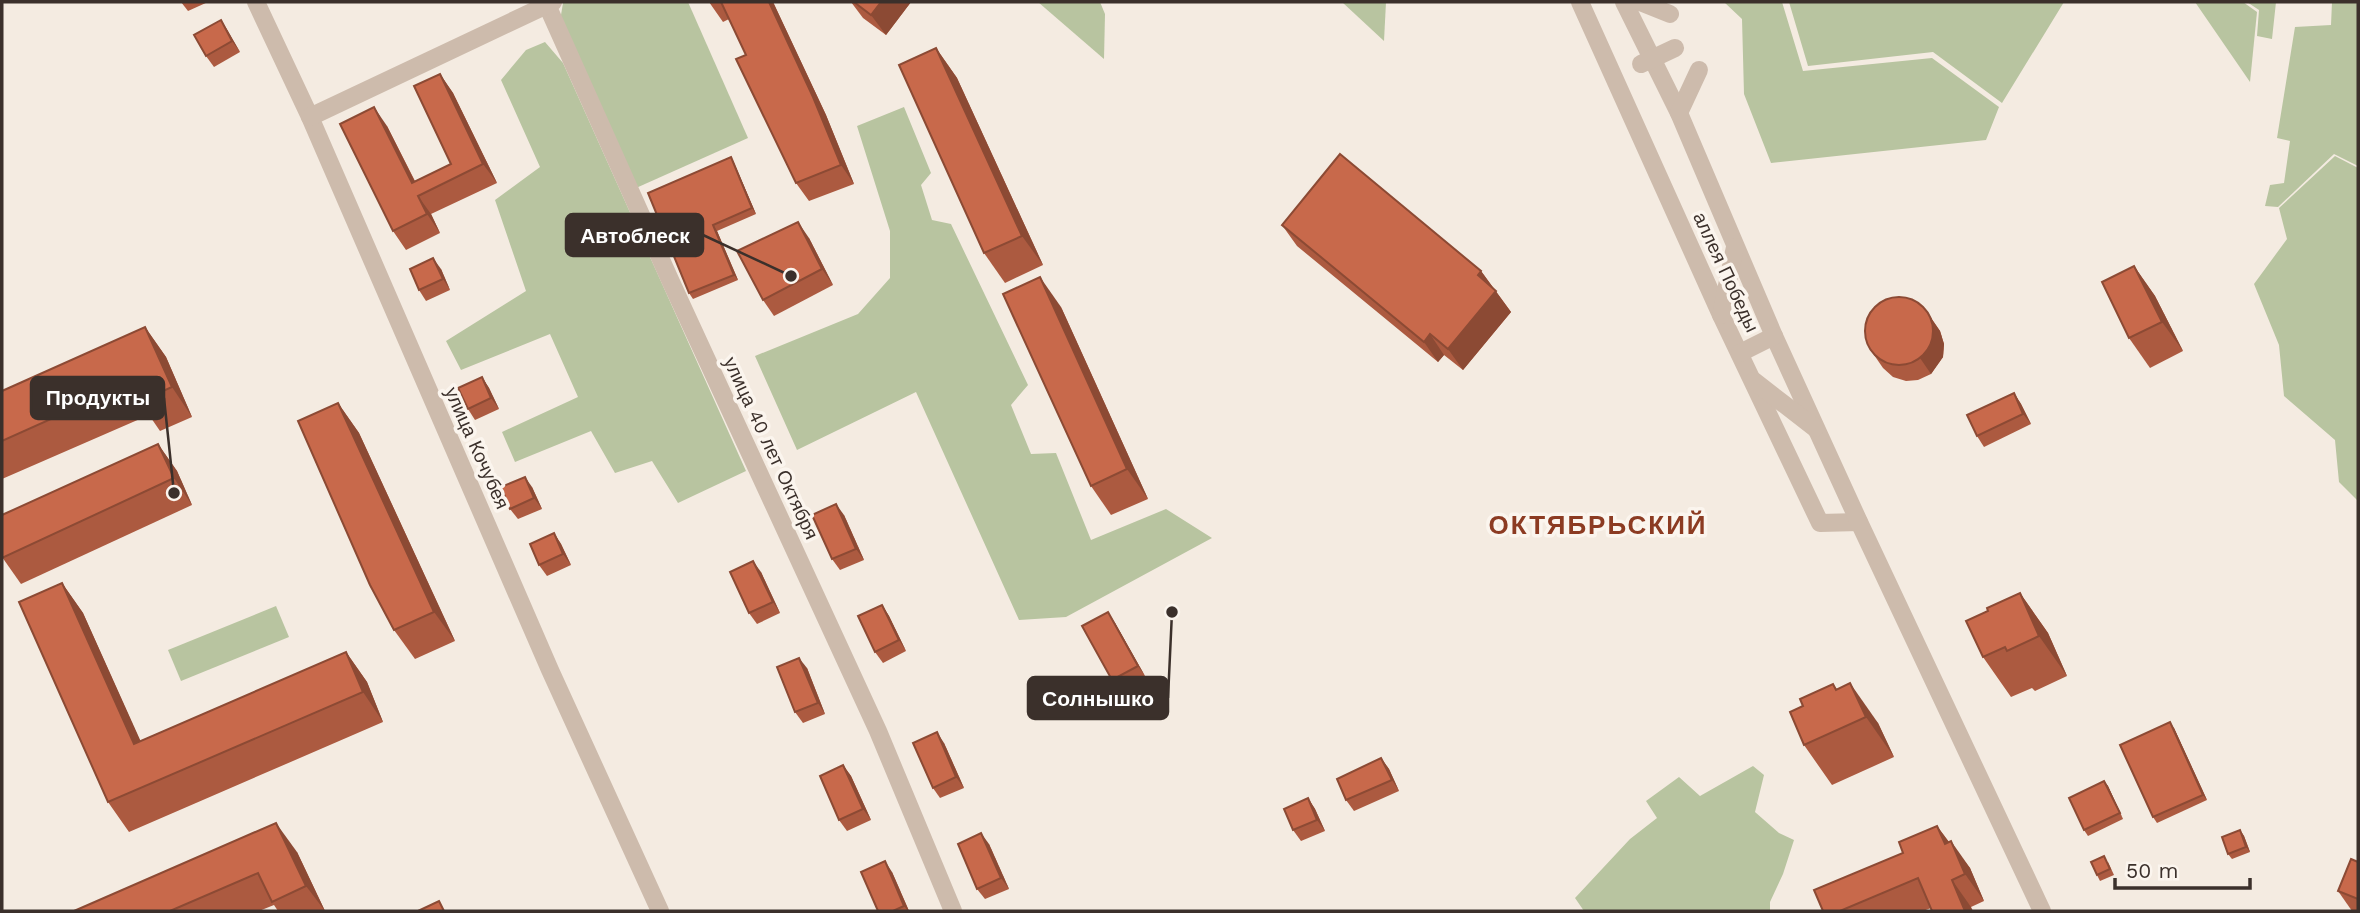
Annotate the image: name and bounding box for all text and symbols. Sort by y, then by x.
street label: аллея Победы [1688,208,1764,336]
callout: Автоблеск [566,214,703,256]
text: Автоблеск [580,223,690,248]
street label: улица 40 лет Октября [719,353,823,543]
callout: Продукты [31,377,164,419]
street label: улица Кочубея [440,383,514,513]
text: Продукты [46,385,150,410]
district label: ОКТЯБРЬСКИЙ [1488,510,1708,540]
callout: Солнышко [1028,677,1168,719]
text: Солнышко [1042,686,1154,711]
scale bar [2115,846,2250,890]
text: 50 m [2126,858,2178,883]

